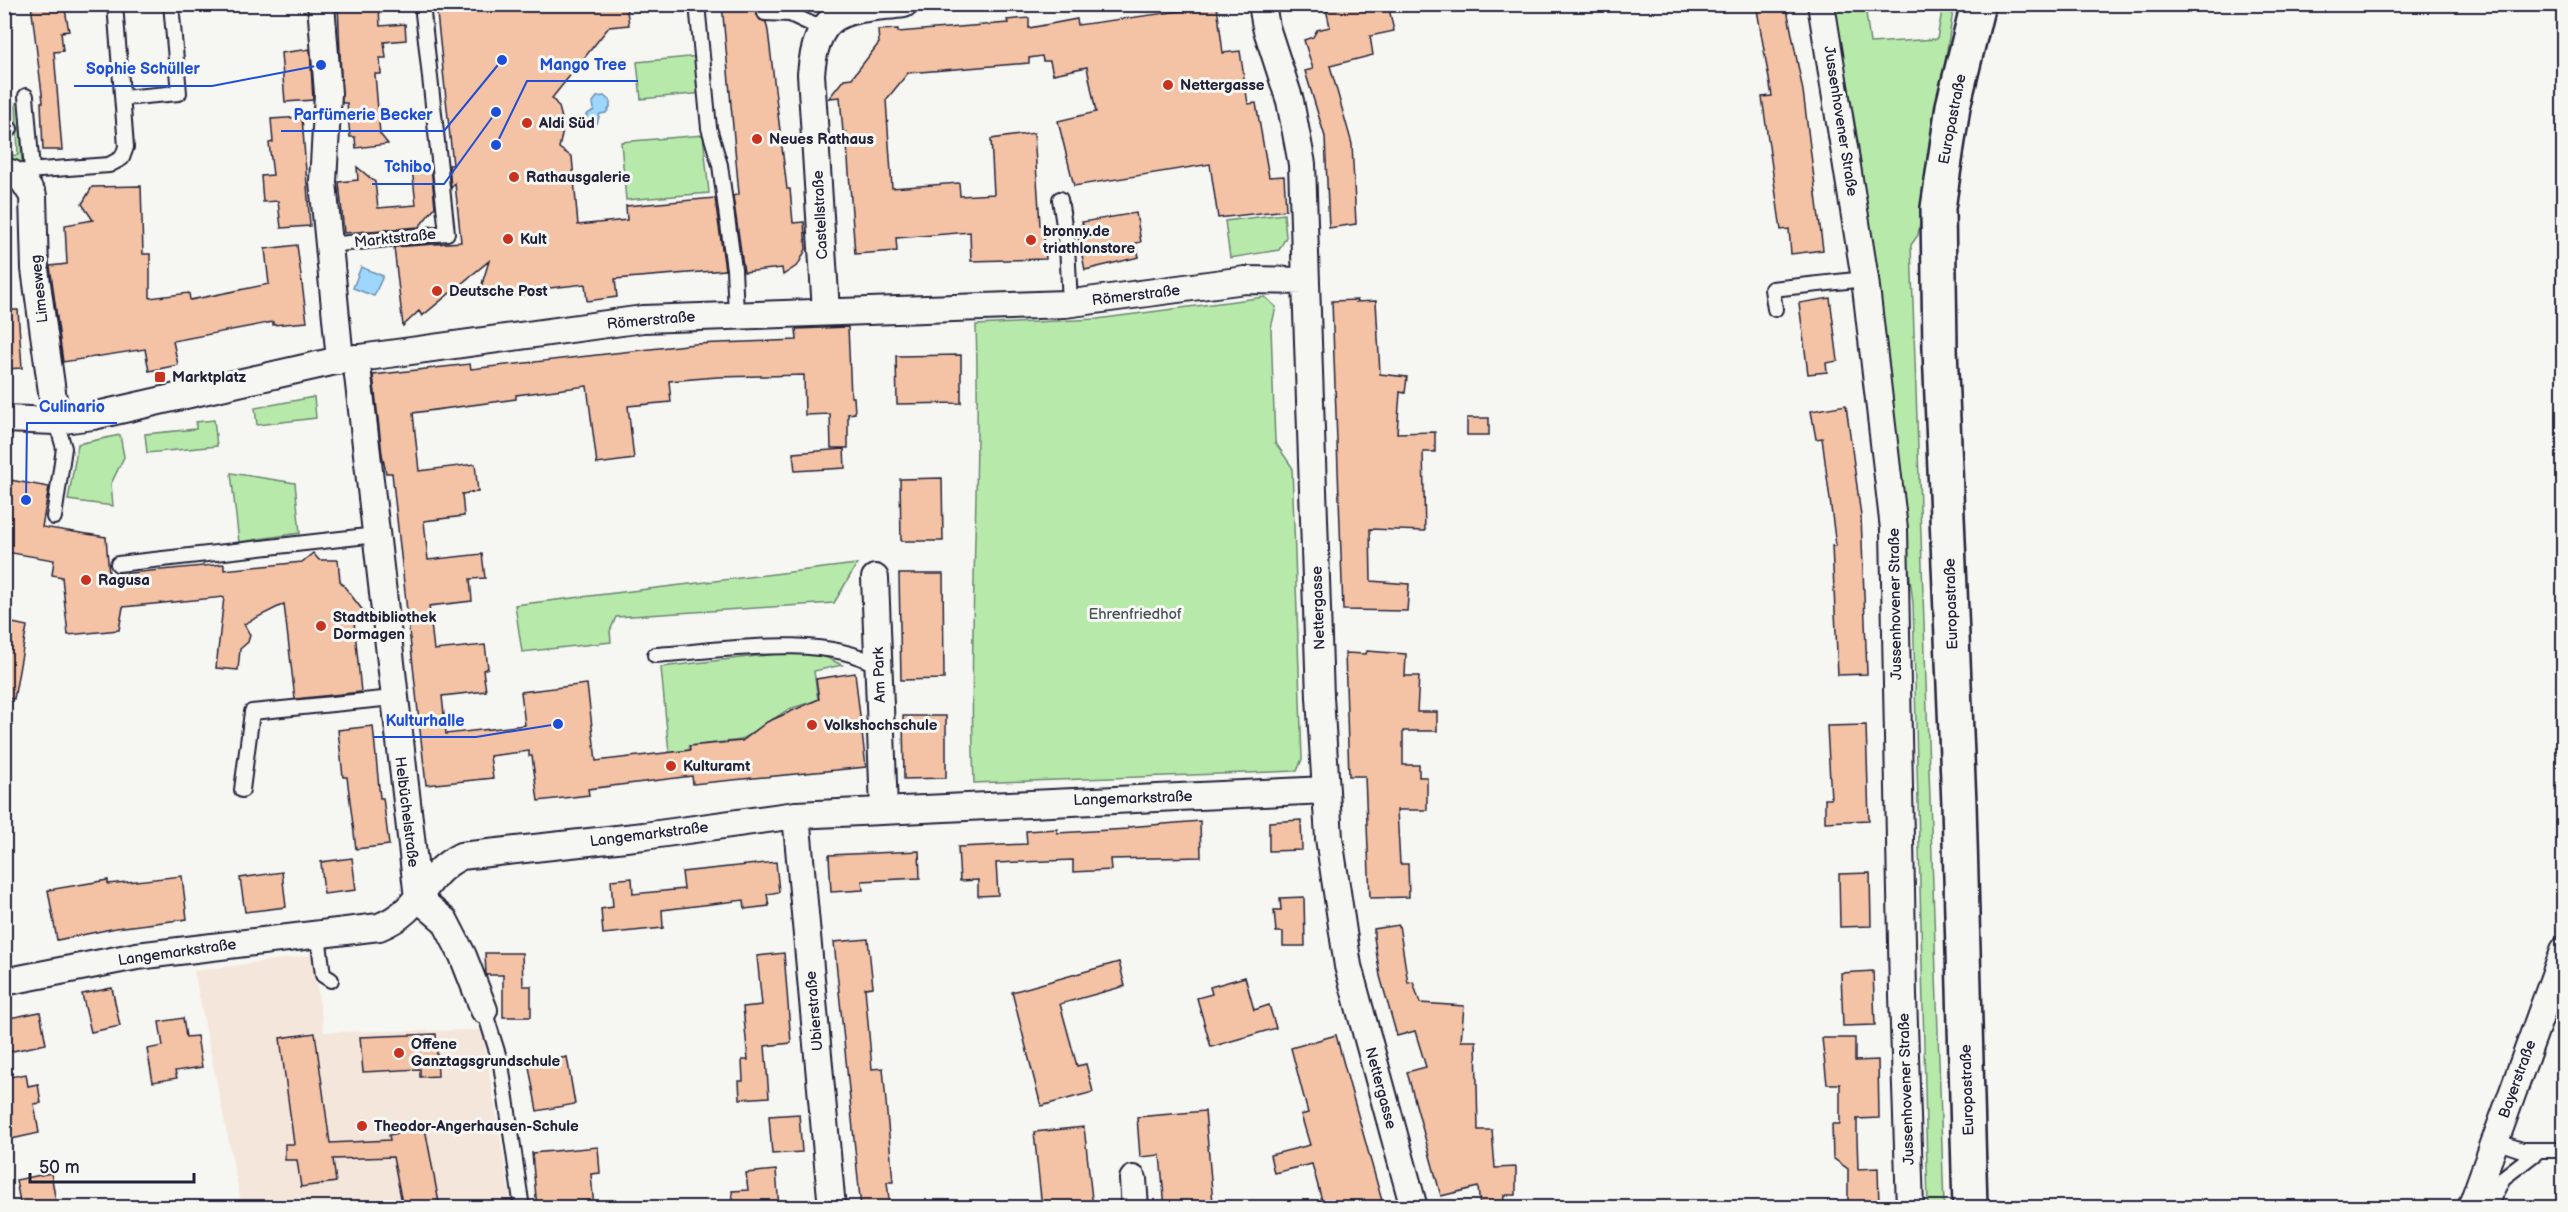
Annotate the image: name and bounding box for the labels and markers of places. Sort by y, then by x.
callout: Mango Tree [527,47,638,81]
callout: Sophie Schüller [74,52,212,86]
place label: Nettergasse [1180,76,1265,95]
marker: Nettergasse [1161,78,1175,92]
callout: Parfümerie Becker [281,97,444,131]
place label: Aldi Süd [538,114,595,133]
marker: Aldi Süd [520,116,534,130]
place label: Neues Rathaus [769,130,874,149]
marker: Neues Rathaus [750,132,764,146]
callout: Tchibo [372,150,444,184]
place label: Rathausgalerie [526,168,631,187]
marker: Rathausgalerie [507,170,521,184]
place label: bronny.de triathlonstore [1042,222,1136,258]
place label: Kult [520,230,547,249]
marker: Kult [501,232,515,246]
marker: bronny.de triathlonstore [1024,233,1038,247]
place label: Deutsche Post [449,282,548,301]
marker: Deutsche Post [430,284,444,298]
place label: Marktplatz [172,368,247,387]
marker: Marktplatz [153,370,167,384]
callout: Culinario [27,389,117,423]
place label: Ragusa [98,571,150,590]
marker: Ragusa [79,573,93,587]
place label: Stadtbibliothek Dormagen [333,608,436,644]
marker: Stadtbibliothek Dormagen [314,619,328,633]
callout: Kulturhalle [373,703,476,737]
place label: Volkshochschule [824,716,938,735]
marker: Volkshochschule [805,718,819,732]
place label: Kulturamt [683,757,750,776]
marker: Kulturamt [664,759,678,773]
place label: Offene Ganztagsgrundschule [411,1035,561,1071]
marker: Offene Ganztagsgrundschule [392,1046,406,1060]
place label: Theodor-Angerhausen-Schule [374,1117,579,1136]
marker: Theodor-Angerhausen-Schule [355,1119,369,1133]

